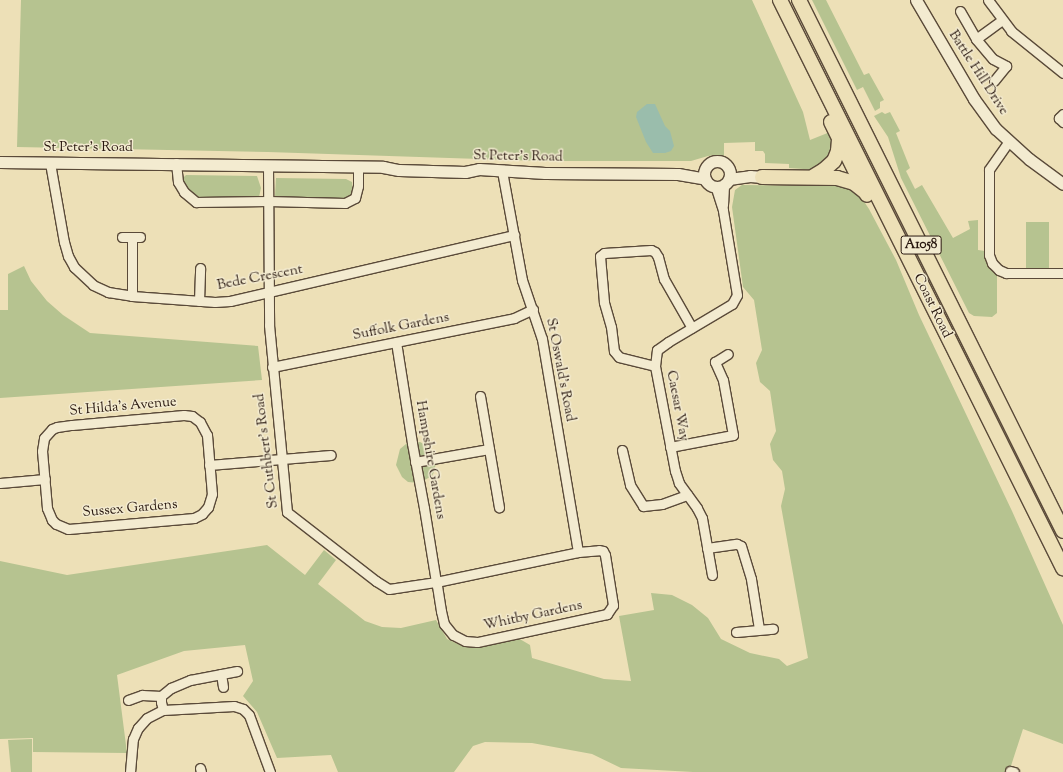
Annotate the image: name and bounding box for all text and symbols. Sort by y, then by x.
street label: Battle Hill Drive [944,28,1012,118]
street label: St Peter's Road [43,140,133,156]
street label: St Peter's Road [473,148,563,166]
road number: A1058 [900,234,942,256]
street label: Bede Crescent [216,261,304,295]
street label: Coast Road [909,271,955,341]
street label: Suffolk Gardens [351,309,451,345]
street label: St Oswald's Road [542,317,578,423]
street label: Caesar Way [662,369,692,443]
street label: St Cuthbert's Road [252,393,282,509]
street label: St Hilda's Avenue [69,394,177,420]
street label: Hampshire Gardens [411,399,449,521]
street label: Sussex Gardens [82,496,178,522]
street label: Whitby Gardens [482,597,584,635]

